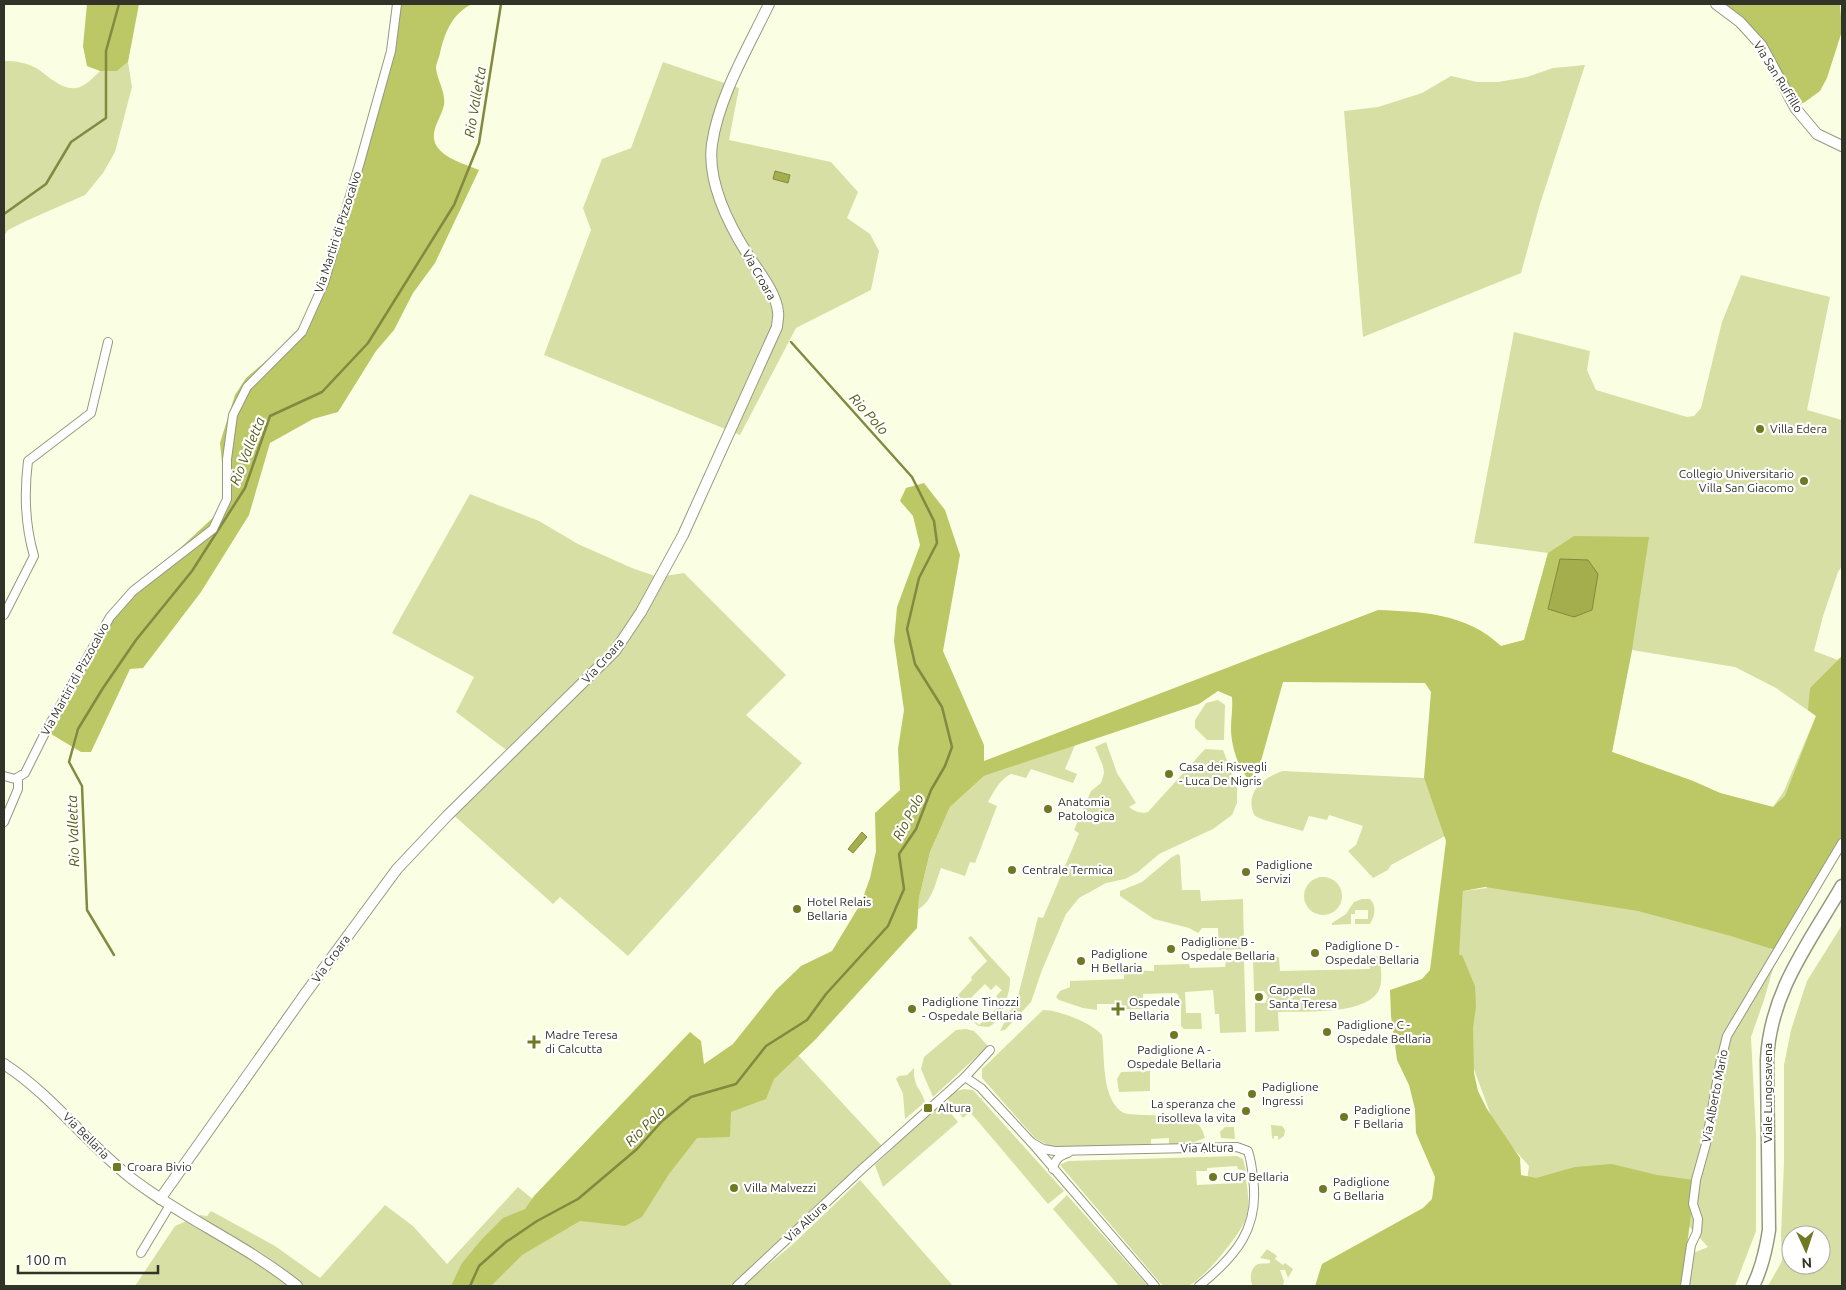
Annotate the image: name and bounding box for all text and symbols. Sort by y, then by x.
street label: Via San Ruffillo [1751,39,1806,115]
water label: Rio Valletta [461,65,489,139]
street label: Via Martiri di Pizzocalvo [312,169,363,294]
street label: Via Croara [740,247,779,302]
water label: Rio Polo [846,390,892,438]
water label: Rio Valletta [226,414,268,487]
place label: Villa Edera [1770,422,1827,435]
marker: Villa Edera [1754,423,1766,435]
place label: Collegio Universitario Villa San Giacomo [1679,467,1794,494]
marker: Collegio Universitario Villa San Giacomo [1798,475,1810,487]
street label: Via Martiri di Pizzocalvo [38,620,111,738]
street label: Via Croara [579,636,626,686]
place label: Casa dei Risvegli - Luca De Nigris [1179,760,1267,787]
marker: Casa dei Risvegli - Luca De Nigris [1163,768,1175,780]
water label: Rio Polo [889,791,927,843]
water label: Rio Valletta [64,794,82,867]
place label: Anatomia Patologica [1058,795,1115,822]
marker: Anatomia Patologica [1042,803,1054,815]
place label: Padiglione Servizi [1256,858,1313,885]
place label: Centrale Termica [1022,863,1113,876]
marker: Centrale Termica [1006,864,1018,876]
marker: Padiglione Servizi [1240,866,1252,878]
place label: Hotel Relais Bellaria [807,895,871,922]
marker: Hotel Relais Bellaria [791,903,803,915]
street label: Via Croara [309,932,352,985]
place label: Padiglione B - Ospedale Bellaria [1181,935,1275,962]
place label: Padiglione D - Ospedale Bellaria [1325,939,1419,966]
marker: Padiglione B - Ospedale Bellaria [1165,943,1177,955]
place label: Padiglione H Bellaria [1091,947,1148,974]
marker: Padiglione D - Ospedale Bellaria [1309,947,1321,959]
marker: Padiglione H Bellaria [1075,955,1087,967]
place label: Cappella Santa Teresa [1269,983,1337,1010]
marker: Cappella Santa Teresa [1253,991,1265,1003]
place label: Padiglione Tinozzi - Ospedale Bellaria [922,995,1022,1022]
place label: Ospedale Bellaria [1129,995,1180,1022]
marker: Ospedale Bellaria [1111,1002,1125,1016]
marker: Padiglione Tinozzi - Ospedale Bellaria [906,1003,918,1015]
place label: Padiglione C - Ospedale Bellaria [1337,1018,1431,1045]
marker: Padiglione C - Ospedale Bellaria [1321,1026,1333,1038]
place label: Madre Teresa di Calcutta [545,1028,618,1055]
marker: Padiglione A - Ospedale Bellaria [1168,1029,1180,1041]
marker: Madre Teresa di Calcutta [527,1035,541,1049]
place label: Padiglione A - Ospedale Bellaria [1127,1043,1221,1070]
street label: Viale Lungosavena [1761,1043,1774,1143]
street label: Via Alberto Mario [1699,1048,1730,1144]
place label: Padiglione Ingressi [1262,1080,1319,1107]
marker: Padiglione Ingressi [1246,1088,1258,1100]
place label: La speranza che risolleva la vita [1151,1097,1236,1124]
place label: Altura [938,1101,971,1114]
water label: Rio Polo [622,1102,669,1149]
marker: Altura [922,1102,934,1114]
place label: Padiglione F Bellaria [1354,1103,1411,1130]
marker: La speranza che risolleva la vita [1240,1105,1252,1117]
street label: Via Bellaria [60,1110,112,1162]
marker: Padiglione F Bellaria [1338,1111,1350,1123]
street label: Via Altura [1180,1141,1234,1154]
place label: Croara Bivio [127,1160,192,1173]
marker: Croara Bivio [111,1161,123,1173]
place label: CUP Bellaria [1223,1170,1289,1183]
marker: CUP Bellaria [1207,1171,1219,1183]
place label: Padiglione G Bellaria [1333,1175,1390,1202]
place label: Villa Malvezzi [744,1181,816,1194]
marker: Villa Malvezzi [728,1182,740,1194]
marker: Padiglione G Bellaria [1317,1183,1329,1195]
street label: Via Altura [782,1199,829,1244]
north arrow [1781,1225,1831,1275]
scale bar [18,1242,158,1274]
text: 100 m [25,1251,67,1268]
text: N [1801,1255,1812,1271]

